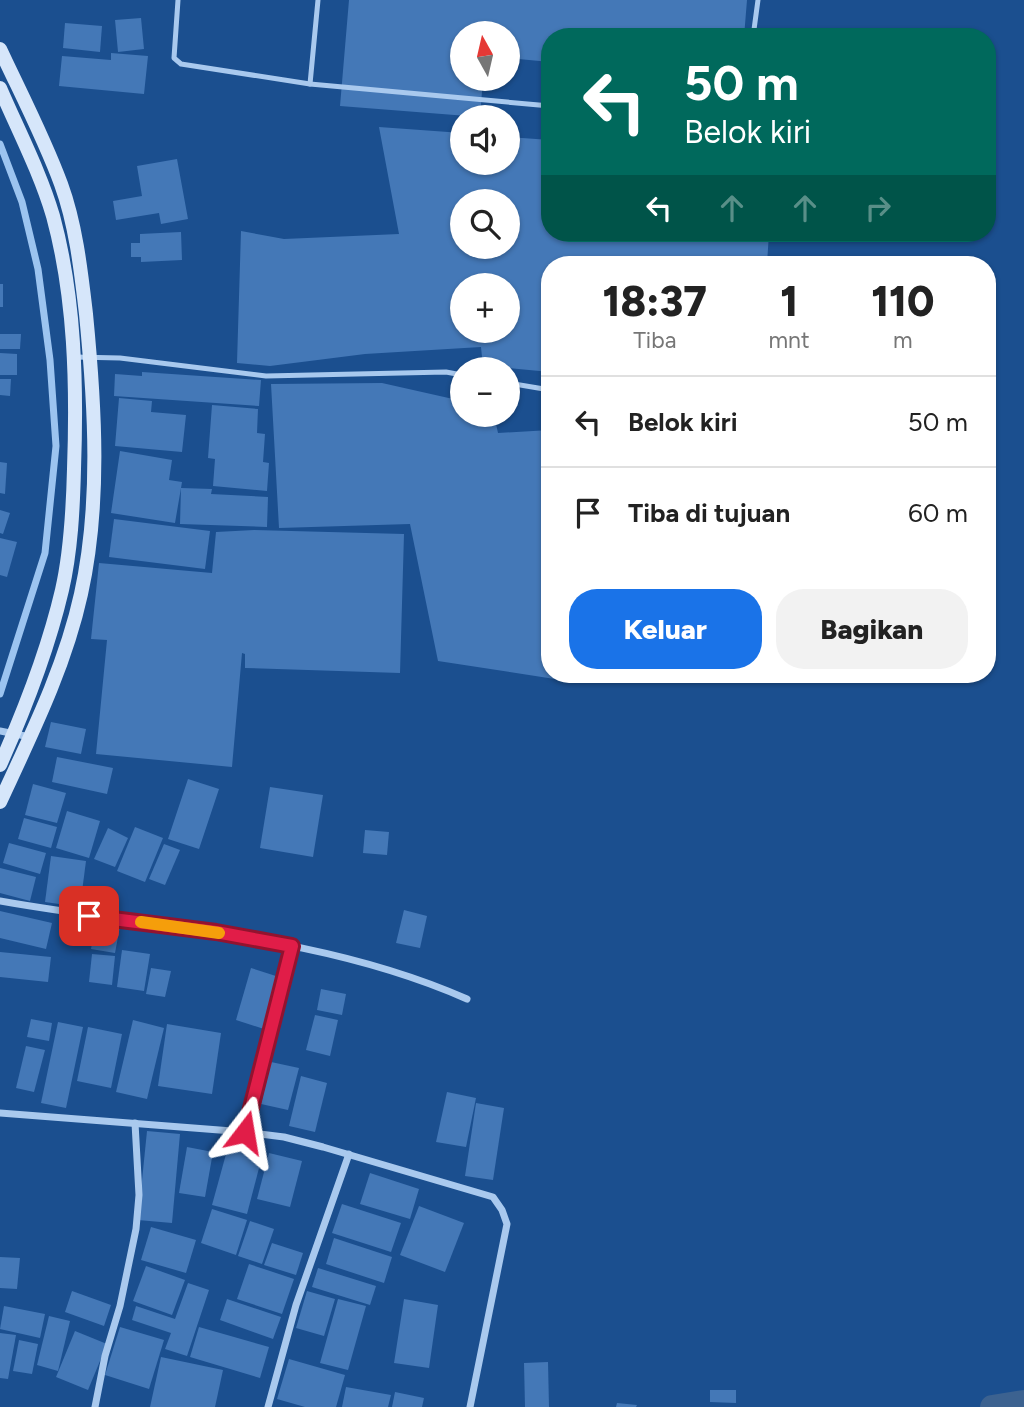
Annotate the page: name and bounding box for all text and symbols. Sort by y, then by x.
north arrow [450,21,520,91]
map controls [450,21,520,427]
text: 50 m [684,53,799,112]
icon: left [569,56,660,147]
button: sound [450,105,520,175]
text: Belok kiri [684,113,811,151]
button: search [450,189,520,259]
icon: left [640,189,678,227]
icon: ahead [713,189,751,227]
icon: ahead [786,189,824,227]
icon: right [859,189,897,227]
button: + [450,273,520,343]
text: 18:37 [603,276,707,327]
text: 1 [780,276,798,327]
text: 110 [871,276,934,327]
text: Tiba [633,326,676,354]
text: mnt [769,326,810,354]
text: m [893,326,913,354]
button: − [450,357,520,427]
icon: left [569,403,607,441]
text: Belok kiri [628,406,737,438]
text: 50 m [908,406,968,438]
icon: arrive [569,494,607,532]
text: Tiba di tujuan [628,497,790,529]
text: 60 m [908,497,968,529]
button: Keluar [569,589,762,669]
button: Bagikan [776,589,968,669]
pin [59,886,119,946]
icon: arrive [70,897,108,935]
position arrow [208,1095,282,1169]

